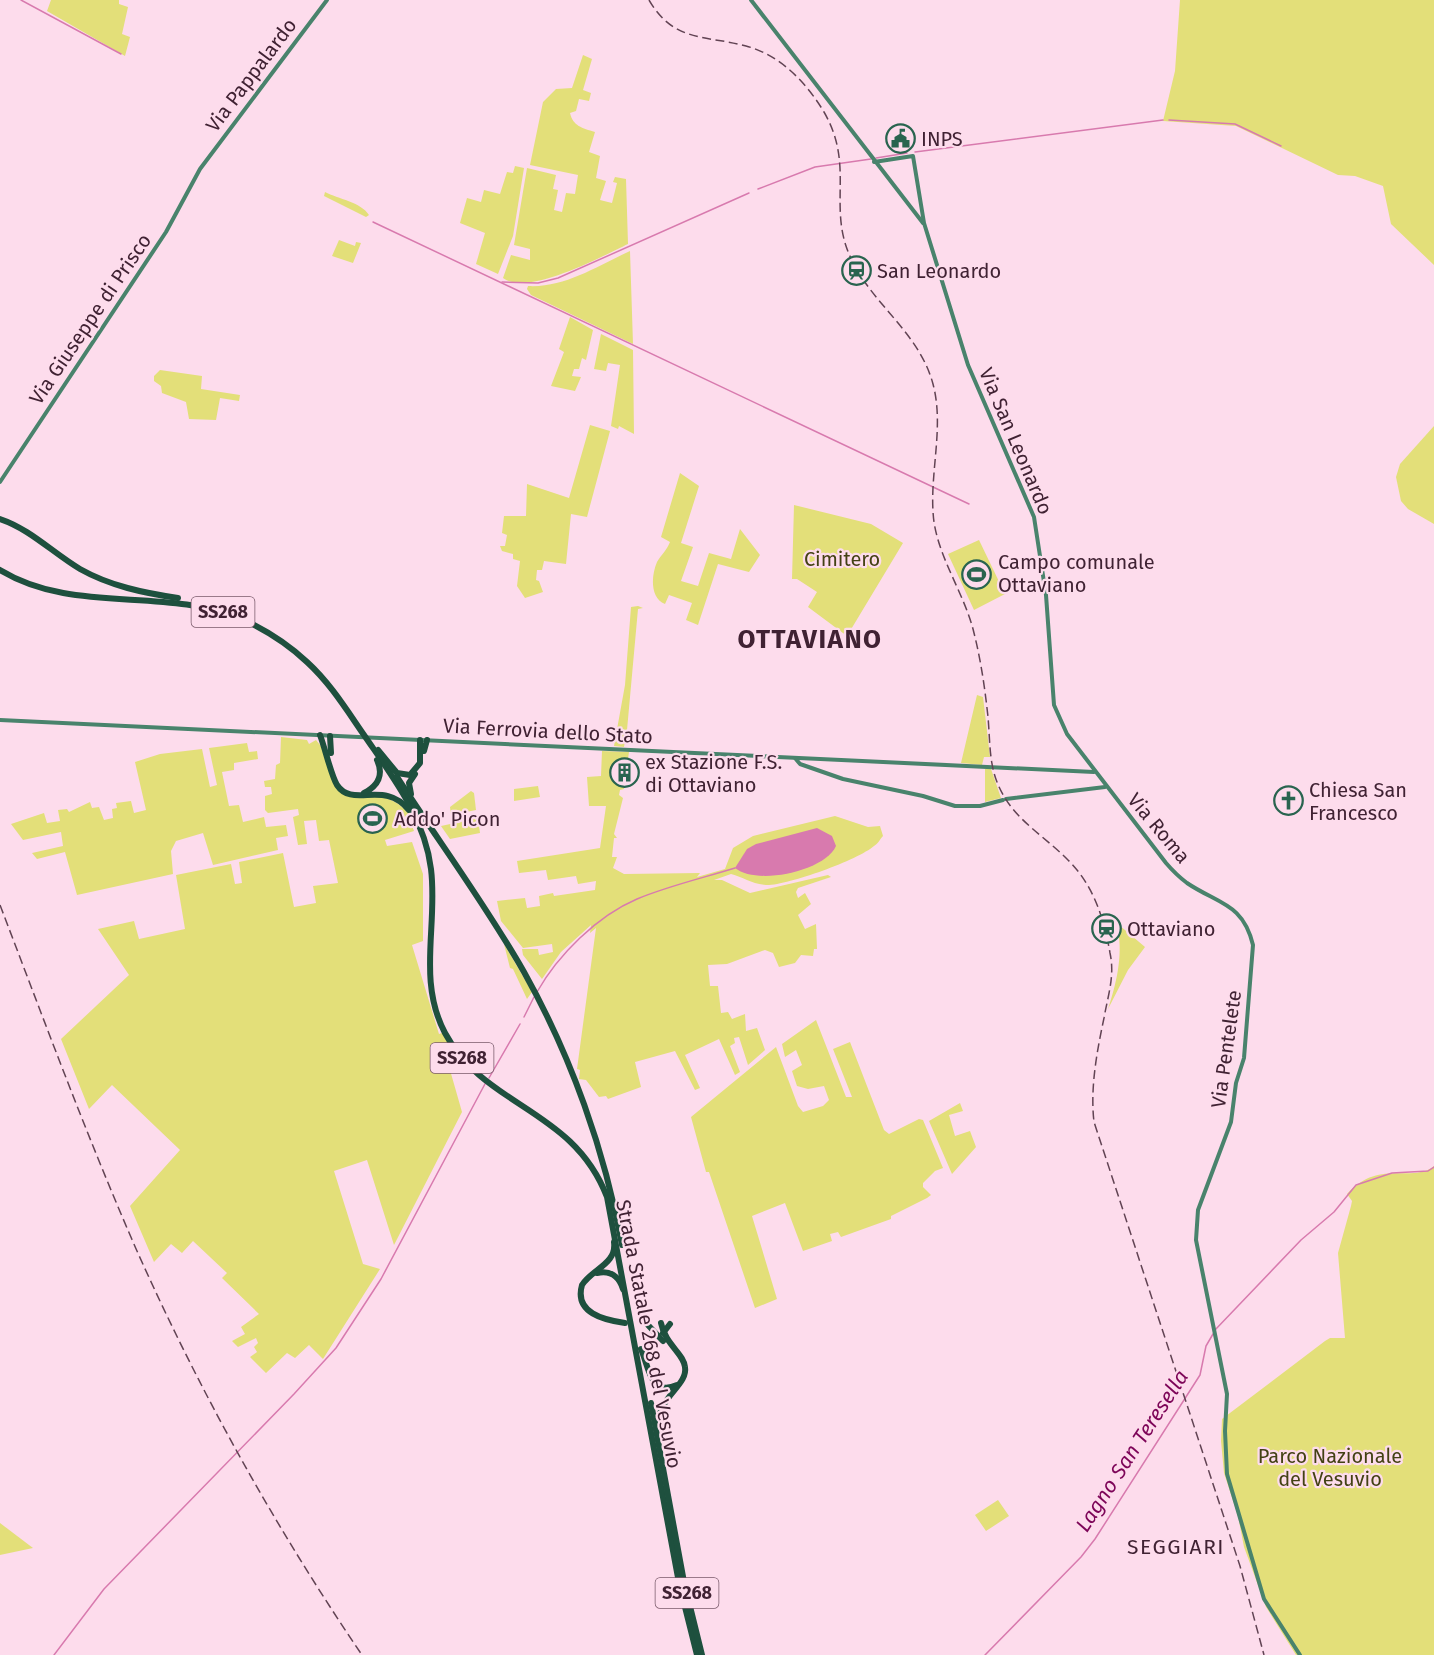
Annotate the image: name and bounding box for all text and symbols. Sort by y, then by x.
street label: Via Pappalardo [200,13,302,137]
public building icon: INPS [884,123,916,155]
place label: INPS [921,127,963,151]
street label: Via Giuseppe di Prisco [24,229,156,409]
station icon: San Leonardo [840,255,872,287]
place label: San Leonardo [877,259,1001,283]
street label: Via San Leonardo [974,364,1058,518]
park label: Cimitero [804,547,880,571]
place label: Campo comunale Ottaviano [998,550,1155,597]
sports icon: Campo comunale Ottaviano [961,558,993,590]
road number: SS268 [192,597,254,627]
district label: OTTAVIANO [737,624,883,655]
street label: Via Ferrovia dello Stato [443,714,653,748]
place label: ex Stazione F.S. di Ottaviano [645,750,782,797]
building icon: ex Stazione F.S. di Ottaviano [608,757,640,789]
place label: Chiesa San Francesco [1309,778,1407,825]
church icon: Chiesa San Francesco [1272,785,1304,817]
street label: Via Roma [1123,788,1195,868]
sports icon: Addo' Picon [357,803,389,835]
place label: Addo' Picon [394,807,500,831]
station icon: Ottaviano [1090,913,1122,945]
place label: Ottaviano [1127,917,1215,941]
street label: Via Pentelete [1206,988,1246,1110]
road number: SS268 [430,1043,494,1073]
street label: Strada Statale 268 del Vesuvio [611,1198,687,1470]
water label: Lagno San Teresella [1070,1365,1194,1537]
park label: Parco Nazionale del Vesuvio [1258,1444,1402,1491]
district label: SEGGIARI [1127,1534,1225,1560]
road number: SS268 [656,1578,718,1608]

